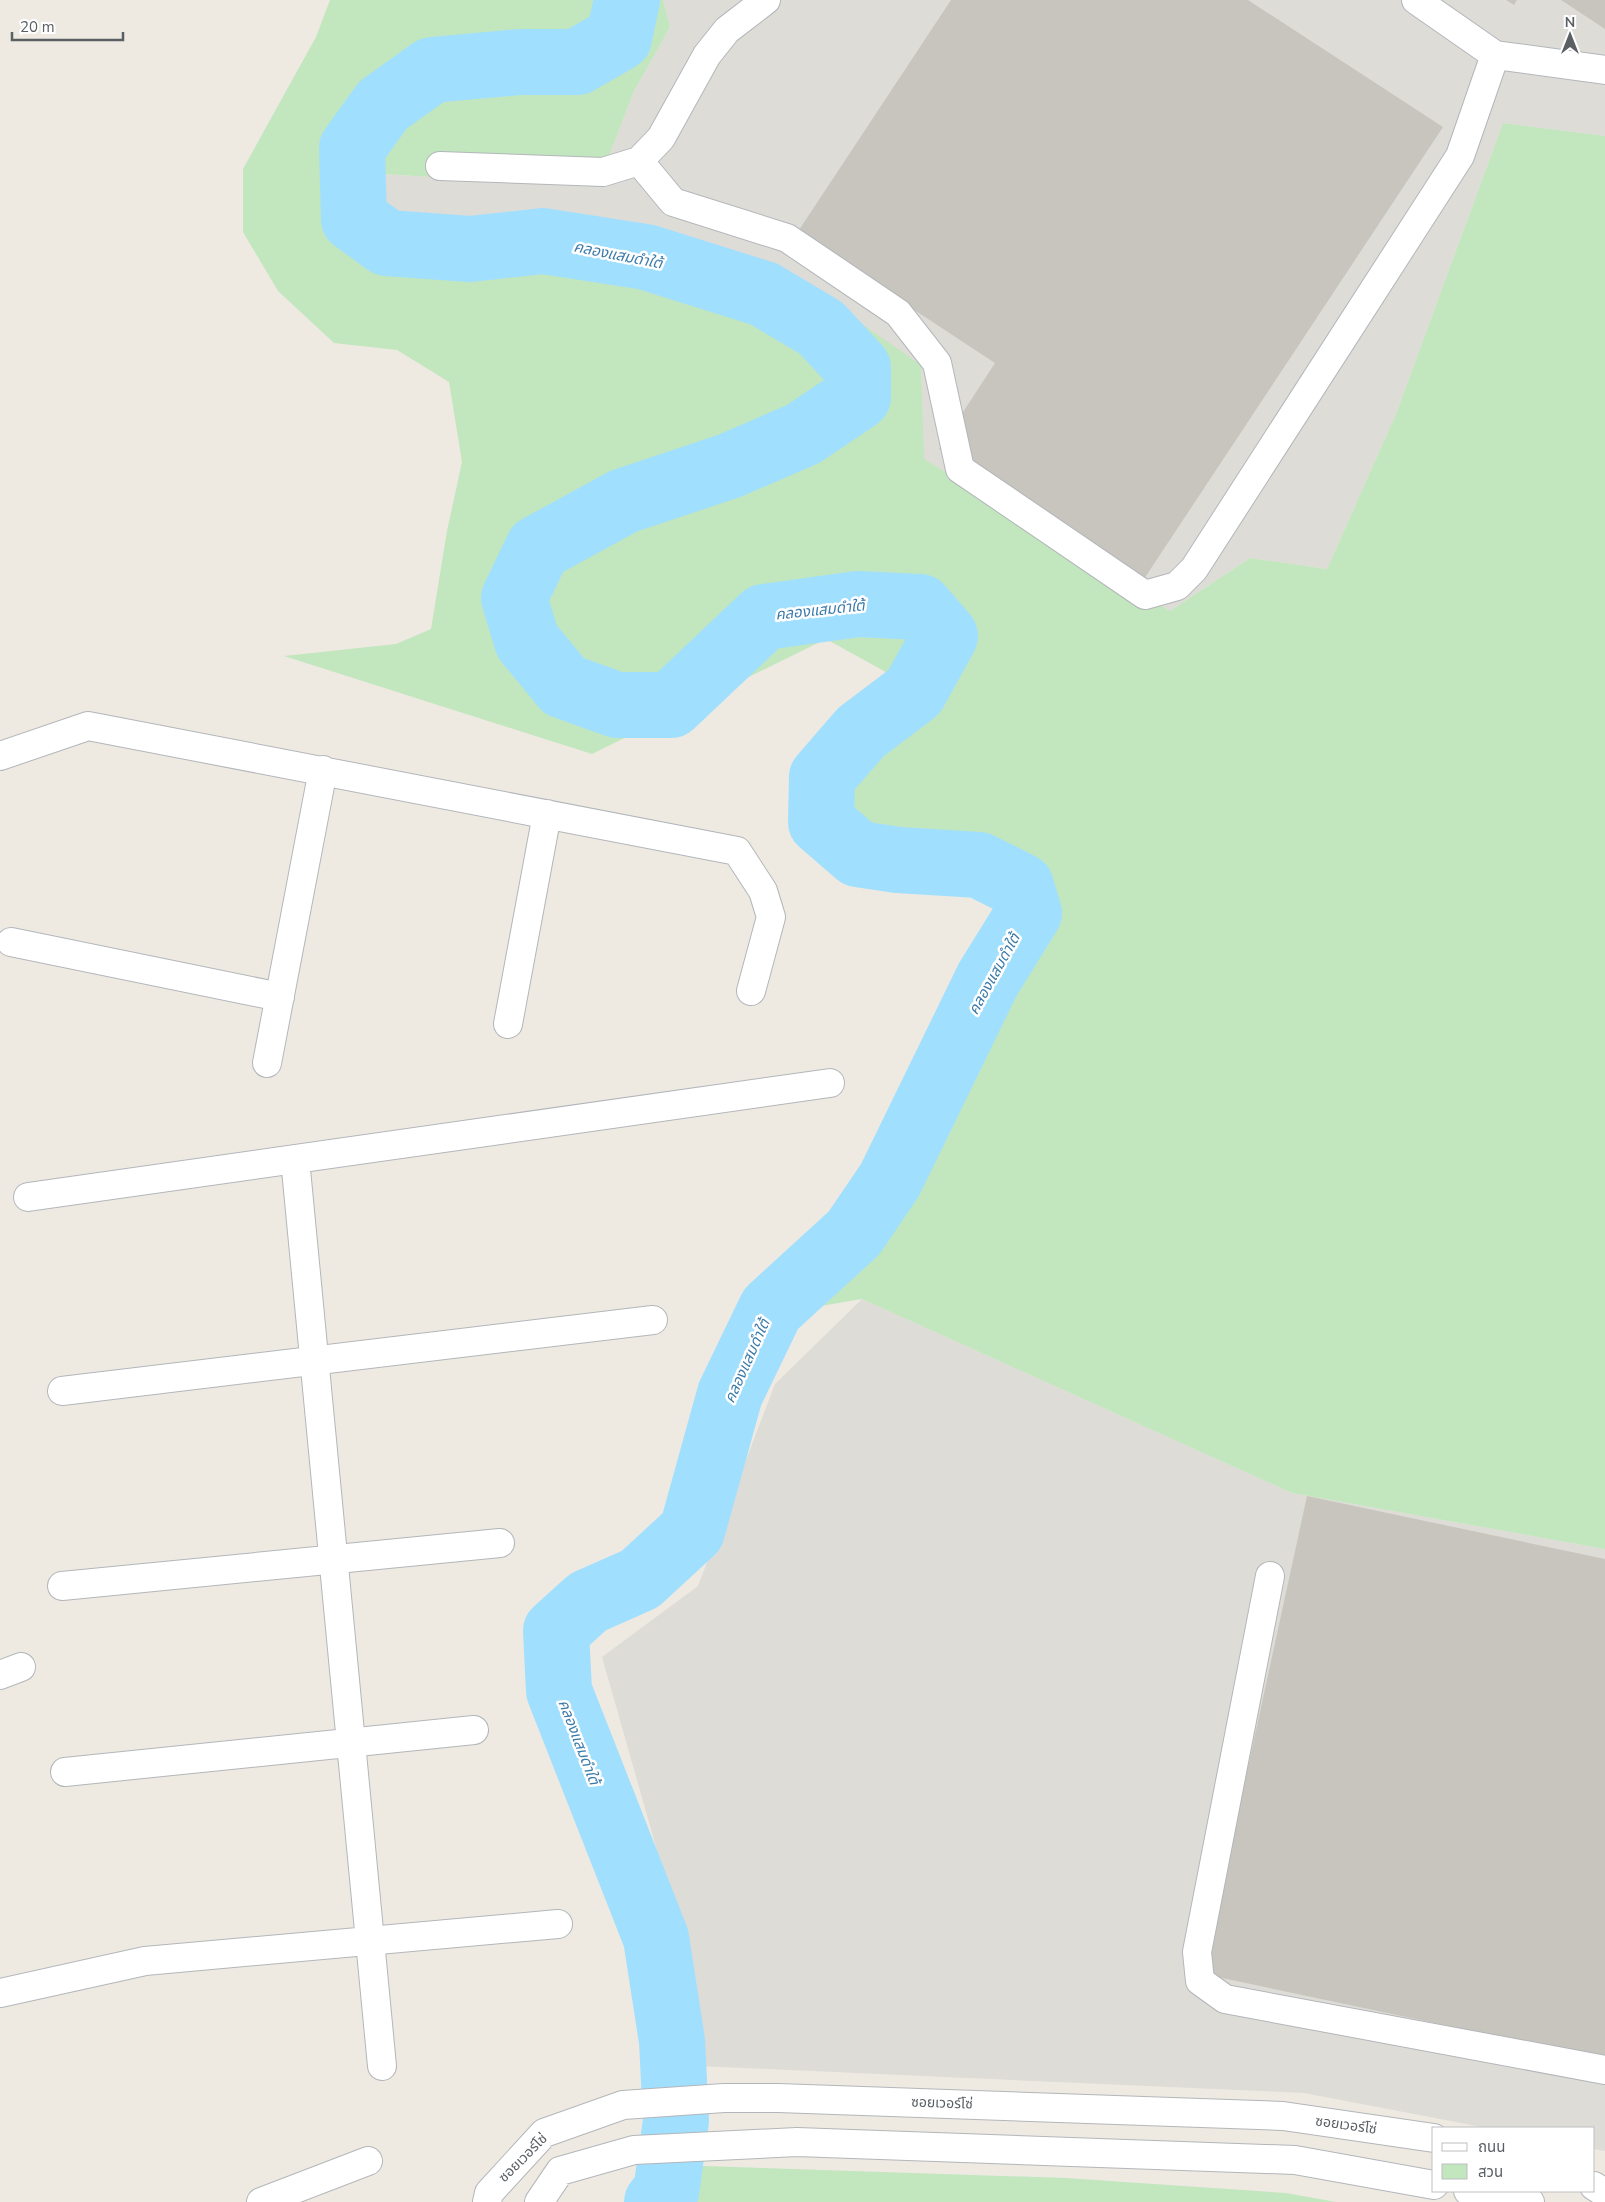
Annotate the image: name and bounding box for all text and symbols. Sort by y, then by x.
scale bar [12,10,124,42]
north arrow [1545,10,1595,60]
text: N [1565,13,1575,32]
text: 20 m [20,17,55,37]
water label: คลองแสมดำใต้ [572,237,666,274]
water label: คลองแสมดำใต้ [774,595,868,625]
water label: คลองแสมดำใต้ [964,928,1025,1018]
water label: คลองแสมดำใต้ [720,1314,775,1406]
water label: คลองแสมดำใต้ [554,1697,605,1789]
street label: ซอยเวอร์โซ่ [911,2092,973,2114]
street label: ซอยเวอร์โซ่ [1314,2111,1378,2139]
legend [1432,2127,1595,2192]
street label: ซอยเวอร์โซ่ [494,2129,552,2187]
text: ถนน [1478,2137,1505,2157]
text: สวน [1478,2162,1503,2182]

